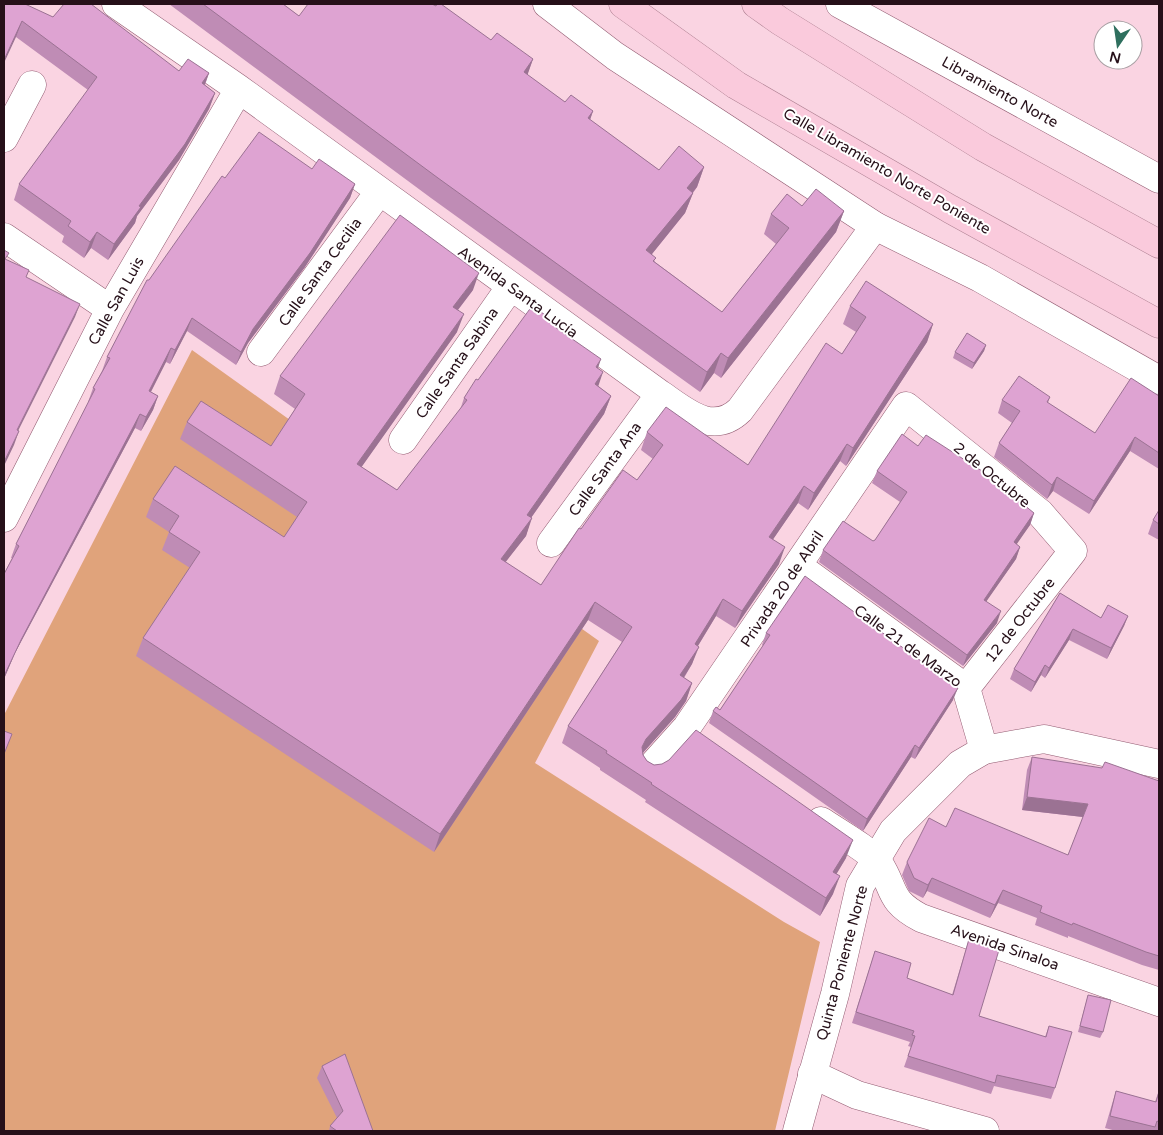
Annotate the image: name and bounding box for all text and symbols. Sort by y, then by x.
north arrow [1093,20,1143,70]
text: N [1108,48,1123,67]
street label: Libramiento Norte [939,53,1061,131]
street label: Calle Libramiento Norte Poniente [780,104,994,238]
street label: Calle Santa Cecilia [275,214,365,330]
street label: Avenida Santa Lucía [454,242,582,342]
street label: Calle San Luis [84,254,148,348]
street label: Calle Santa Sabina [412,304,502,422]
street label: Calle Santa Ana [565,418,645,520]
street label: 2 de Octubre [950,439,1034,511]
street label: Privada 20 de Abril [737,528,827,650]
street label: 12 de Octubre [981,574,1059,666]
street label: Calle 21 de Marzo [851,601,965,691]
street label: Quinta Poniente Norte [813,883,871,1043]
street label: Avenida Sinaloa [948,920,1062,974]

